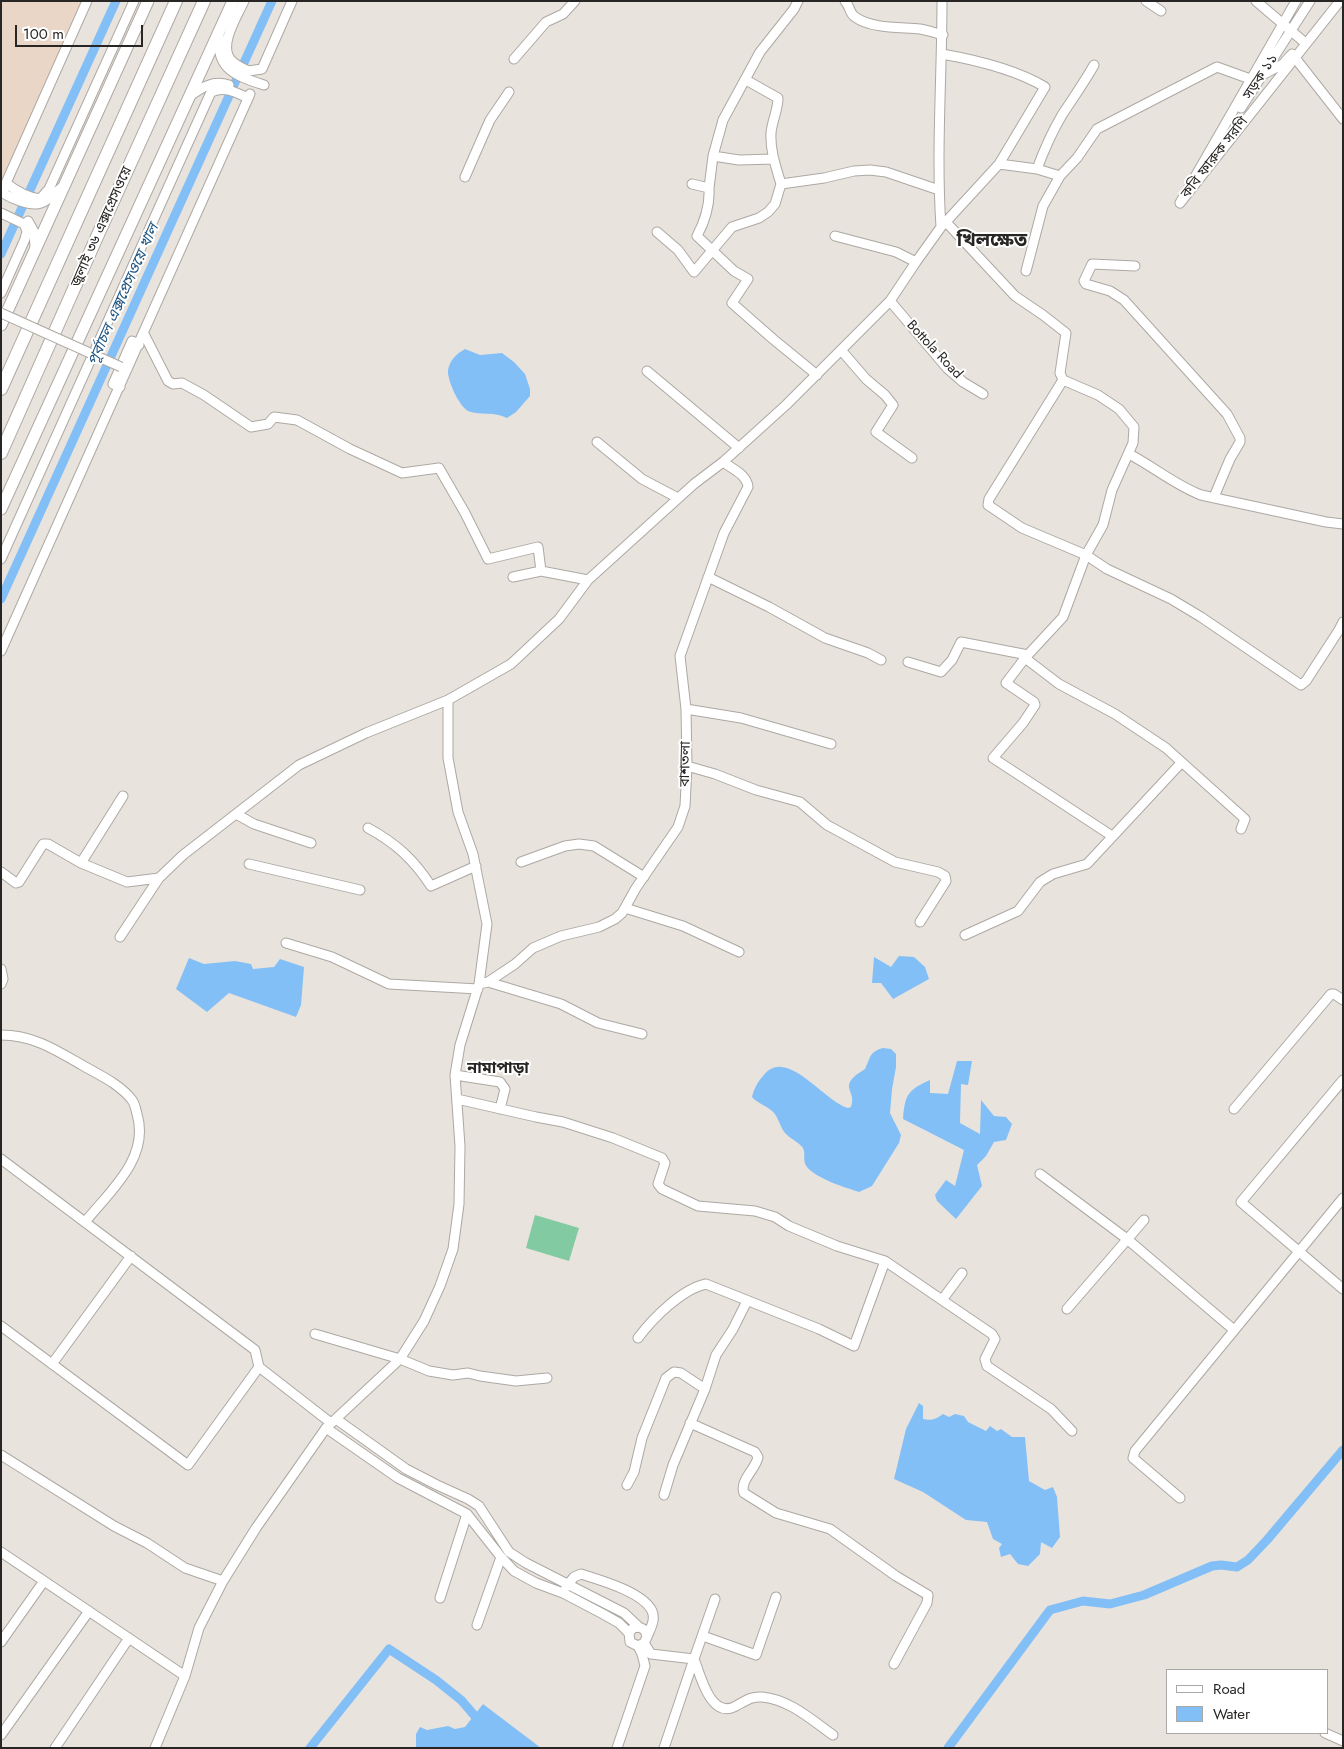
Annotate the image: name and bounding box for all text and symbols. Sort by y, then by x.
scale bar [18,15,145,47]
text: 100 m [23,23,64,45]
street label: সড়ক ১১ [1240,51,1282,103]
street label: কবি ফারুক সরণি [1178,114,1252,202]
street label: জুলাই ৩৬ এক্সপ্রেসওয়ে [68,164,136,290]
water label: পূর্বাচল এক্সপ্রেসওয়ে খাল [85,221,163,369]
district label: খিলক্ষেত [957,230,1027,252]
street label: Bottola Road [903,317,965,383]
street label: বাশতলা [677,741,695,787]
district label: নামাপাড়া [467,1059,529,1079]
legend [1166,1669,1329,1734]
text: Road [1213,1678,1245,1700]
text: Water [1213,1703,1250,1725]

